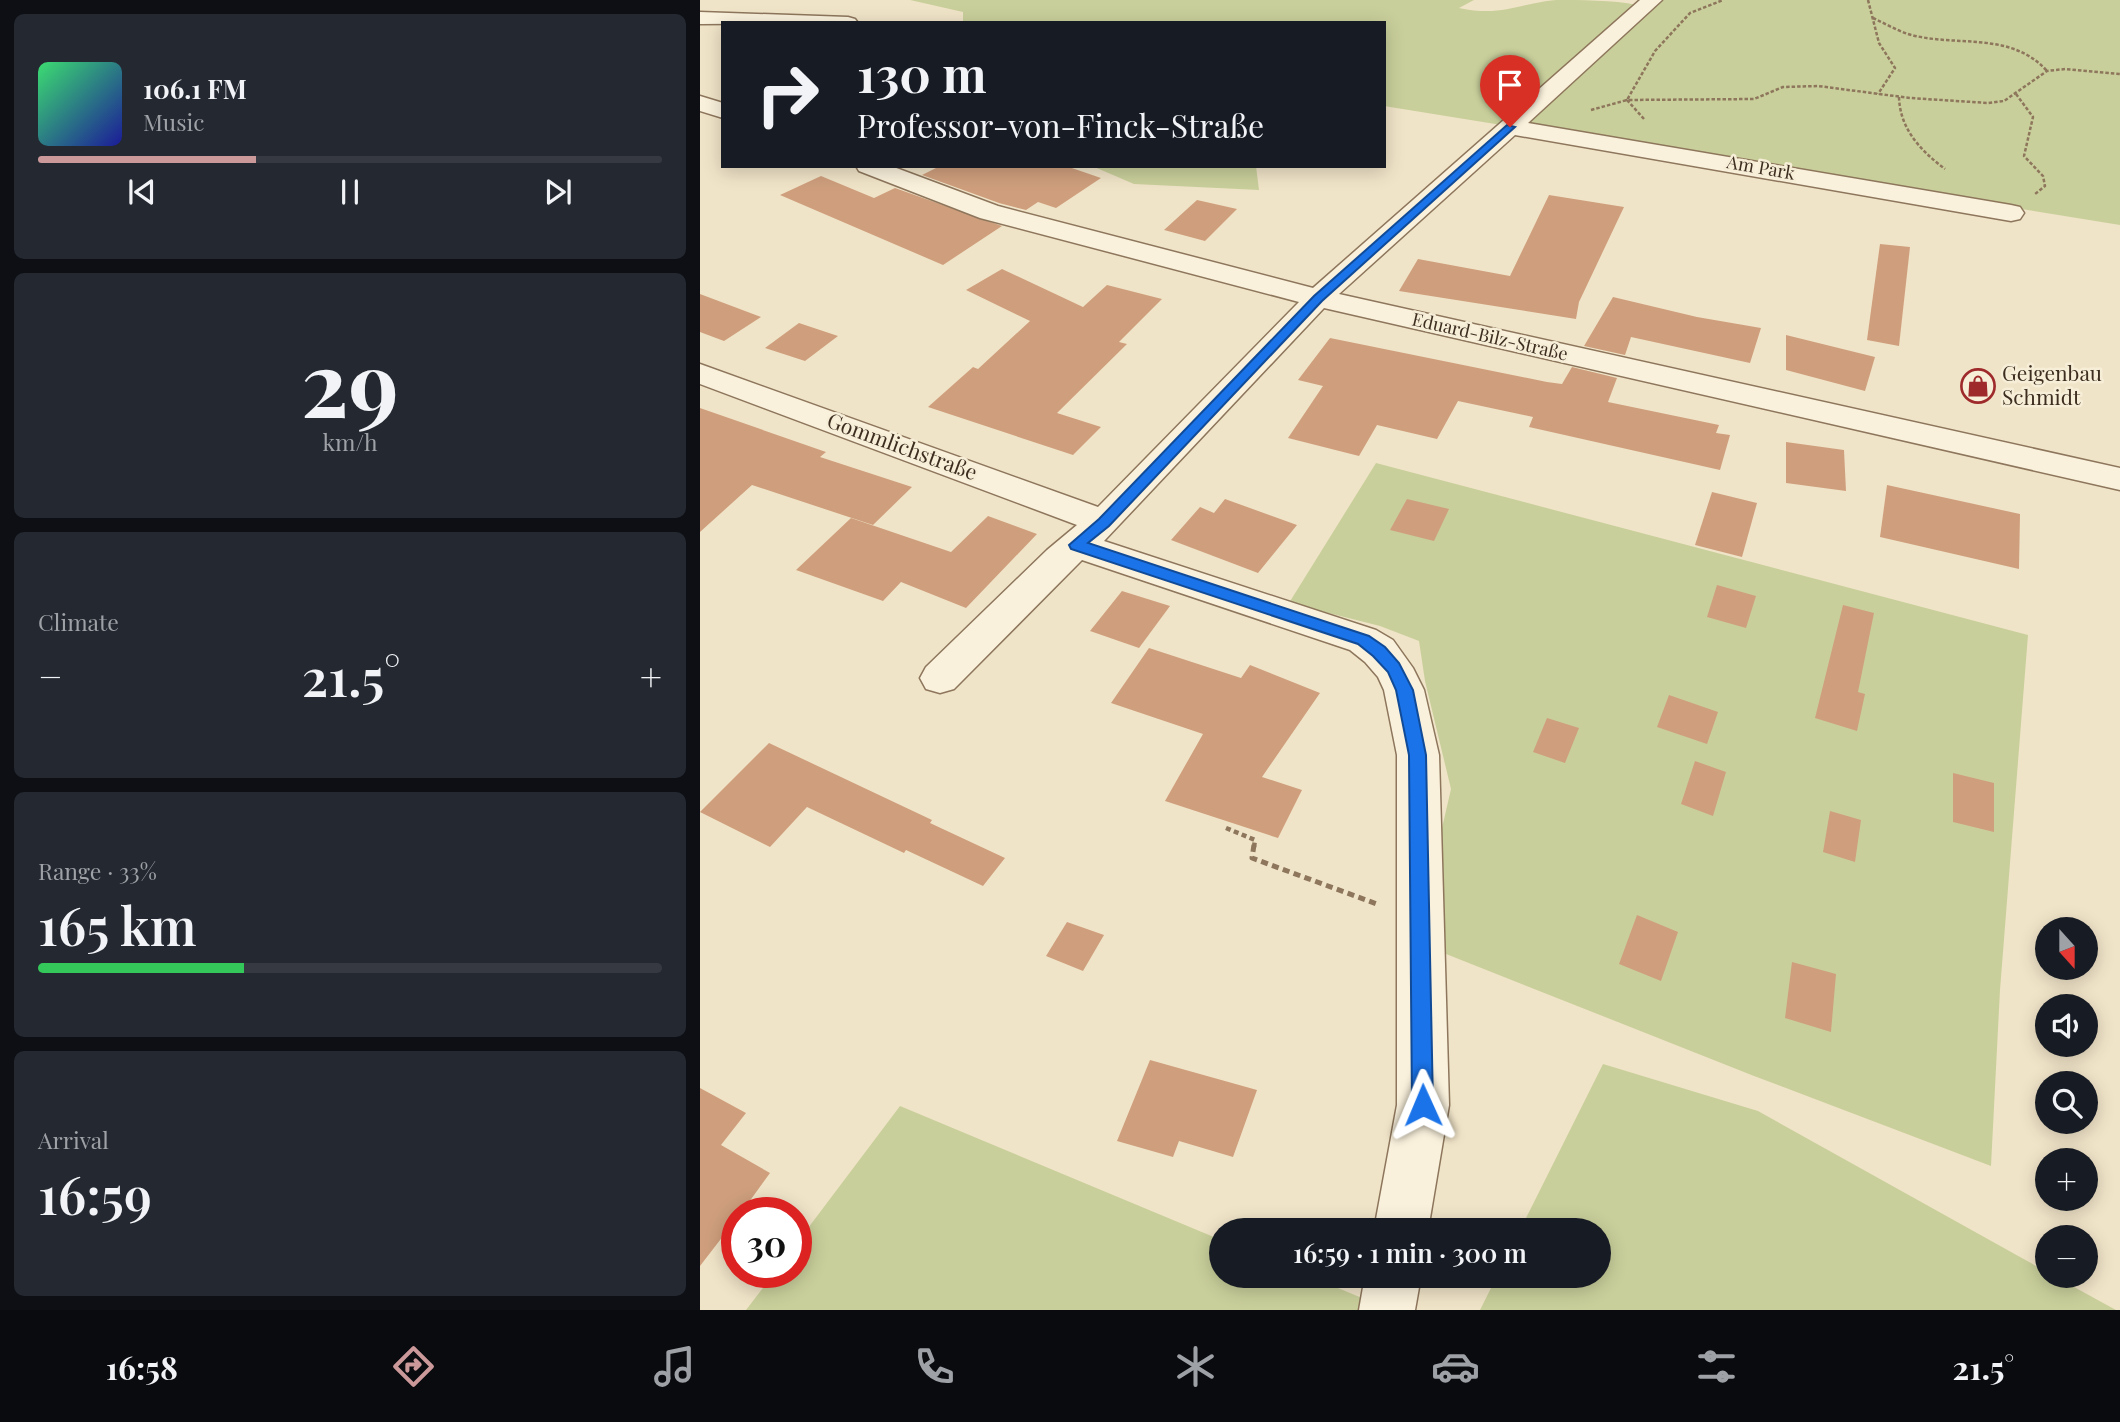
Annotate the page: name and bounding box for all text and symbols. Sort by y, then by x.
text: 130 m [857,40,987,105]
icon: right [742,49,833,140]
pin [1480,55,1540,127]
icon: arrive [1491,66,1529,104]
text: 106.1 FM [143,71,247,106]
text: Professor-von-Finck-Straße [857,103,1264,146]
text: Music [143,106,204,137]
street label: Am Park [1724,149,1797,185]
icon: previous [123,173,161,211]
icon: pause [331,173,369,211]
icon: next [539,173,577,211]
street label: Eduard-Bilz-Straße [1410,306,1571,366]
text: 29 [301,320,399,441]
place label: Geigenbau Schmidt [2002,358,2102,410]
shop icon: Geigenbau Schmidt [1959,367,1997,405]
street label: Gommlichstraße [824,405,982,485]
text: km/h [322,426,378,457]
text: Climate [38,606,119,637]
text: 21.5° [302,641,401,710]
text: − [38,650,63,701]
text: + [640,650,662,701]
text: Range · 33% [38,855,157,886]
text: 165 km [38,890,197,959]
north arrow [2035,917,2098,980]
map controls [2035,917,2098,1288]
button: sound [2035,994,2098,1057]
position arrow [1386,1068,1460,1142]
button: search [2035,1071,2098,1134]
text: Arrival [38,1124,109,1155]
button: + [2035,1148,2098,1211]
text: 16:59 [38,1159,152,1228]
speed limit sign: 30 [721,1197,812,1288]
button: − [2035,1225,2098,1288]
text: 16:59 · 1 min · 300 m [1293,1235,1527,1270]
icon: directions [389,1342,438,1391]
icon: music [650,1342,699,1391]
icon: phone [910,1342,959,1391]
icon: climate [1171,1342,1220,1391]
icon: car [1431,1342,1480,1391]
icon: filters [1692,1342,1741,1391]
text: 16:58 [106,1345,178,1388]
text: 21.5° [1953,1345,2014,1388]

